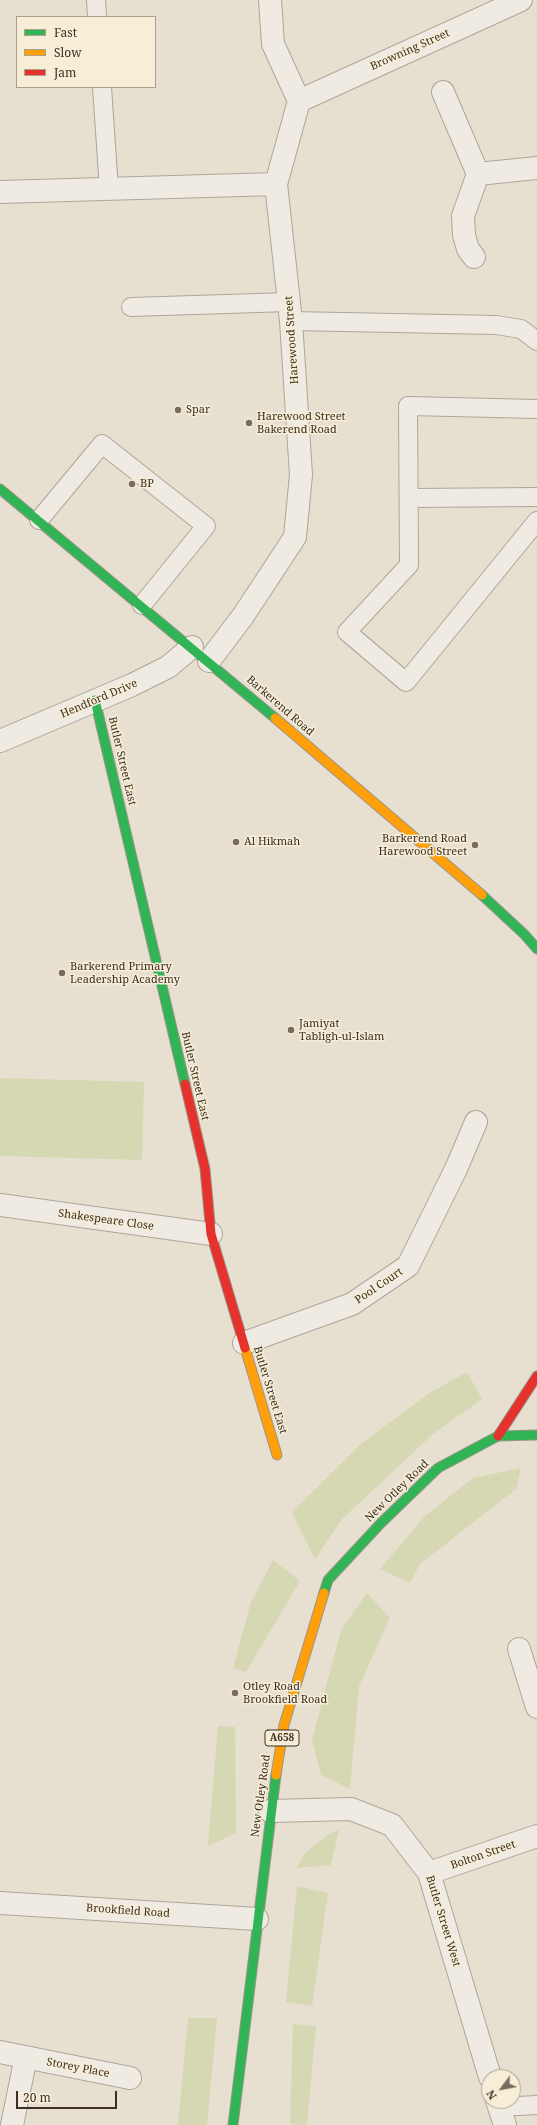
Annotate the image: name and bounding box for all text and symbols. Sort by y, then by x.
legend [16,16,156,88]
text: Fast [54,24,77,41]
street label: Browning Street [368,27,452,73]
text: Slow [54,44,82,61]
text: Jam [54,64,76,81]
street label: Harewood Street [282,295,302,385]
place label: Spar [186,403,210,417]
marker: Spar [173,405,183,415]
place label: Harewood Street Bakerend Road [257,410,345,436]
marker: Harewood Street Bakerend Road [244,418,254,428]
place label: BP [140,477,154,491]
marker: BP [127,479,137,489]
street label: Barkerend Road [244,673,316,739]
street label: Hendford Drive [58,677,140,721]
street label: Butler Street East [105,715,139,807]
place label: Barkerend Road Harewood Street [379,832,467,858]
place label: Al Hikmah [244,835,300,849]
marker: Al Hikmah [231,837,241,847]
marker: Barkerend Road Harewood Street [470,840,480,850]
place label: Barkerend Primary Leadership Academy [70,960,180,986]
marker: Barkerend Primary Leadership Academy [57,968,67,978]
place label: Jamiyat Tabligh-ul-Islam [299,1017,384,1043]
marker: Jamiyat Tabligh-ul-Islam [286,1025,296,1035]
street label: Butler Street East [178,1030,212,1122]
street label: Shakespeare Close [57,1207,155,1233]
street label: Pool Court [353,1265,405,1307]
street label: Butler Street East [250,1345,290,1435]
street label: New Otley Road [362,1457,432,1525]
place label: Otley Road Brookfield Road [243,1680,327,1706]
marker: Otley Road Brookfield Road [230,1688,240,1698]
road number: A658 [265,1730,299,1746]
street label: New Otley Road [249,1754,273,1838]
street label: Bolton Street [449,1838,517,1872]
street label: Butler Street West [423,1874,463,1968]
street label: Brookfield Road [86,1901,170,1921]
street label: Storey Place [45,2055,111,2081]
north arrow [481,2069,521,2109]
scale bar [18,2083,119,2109]
text: N [483,2087,500,2103]
text: 20 m [23,2089,51,2106]

